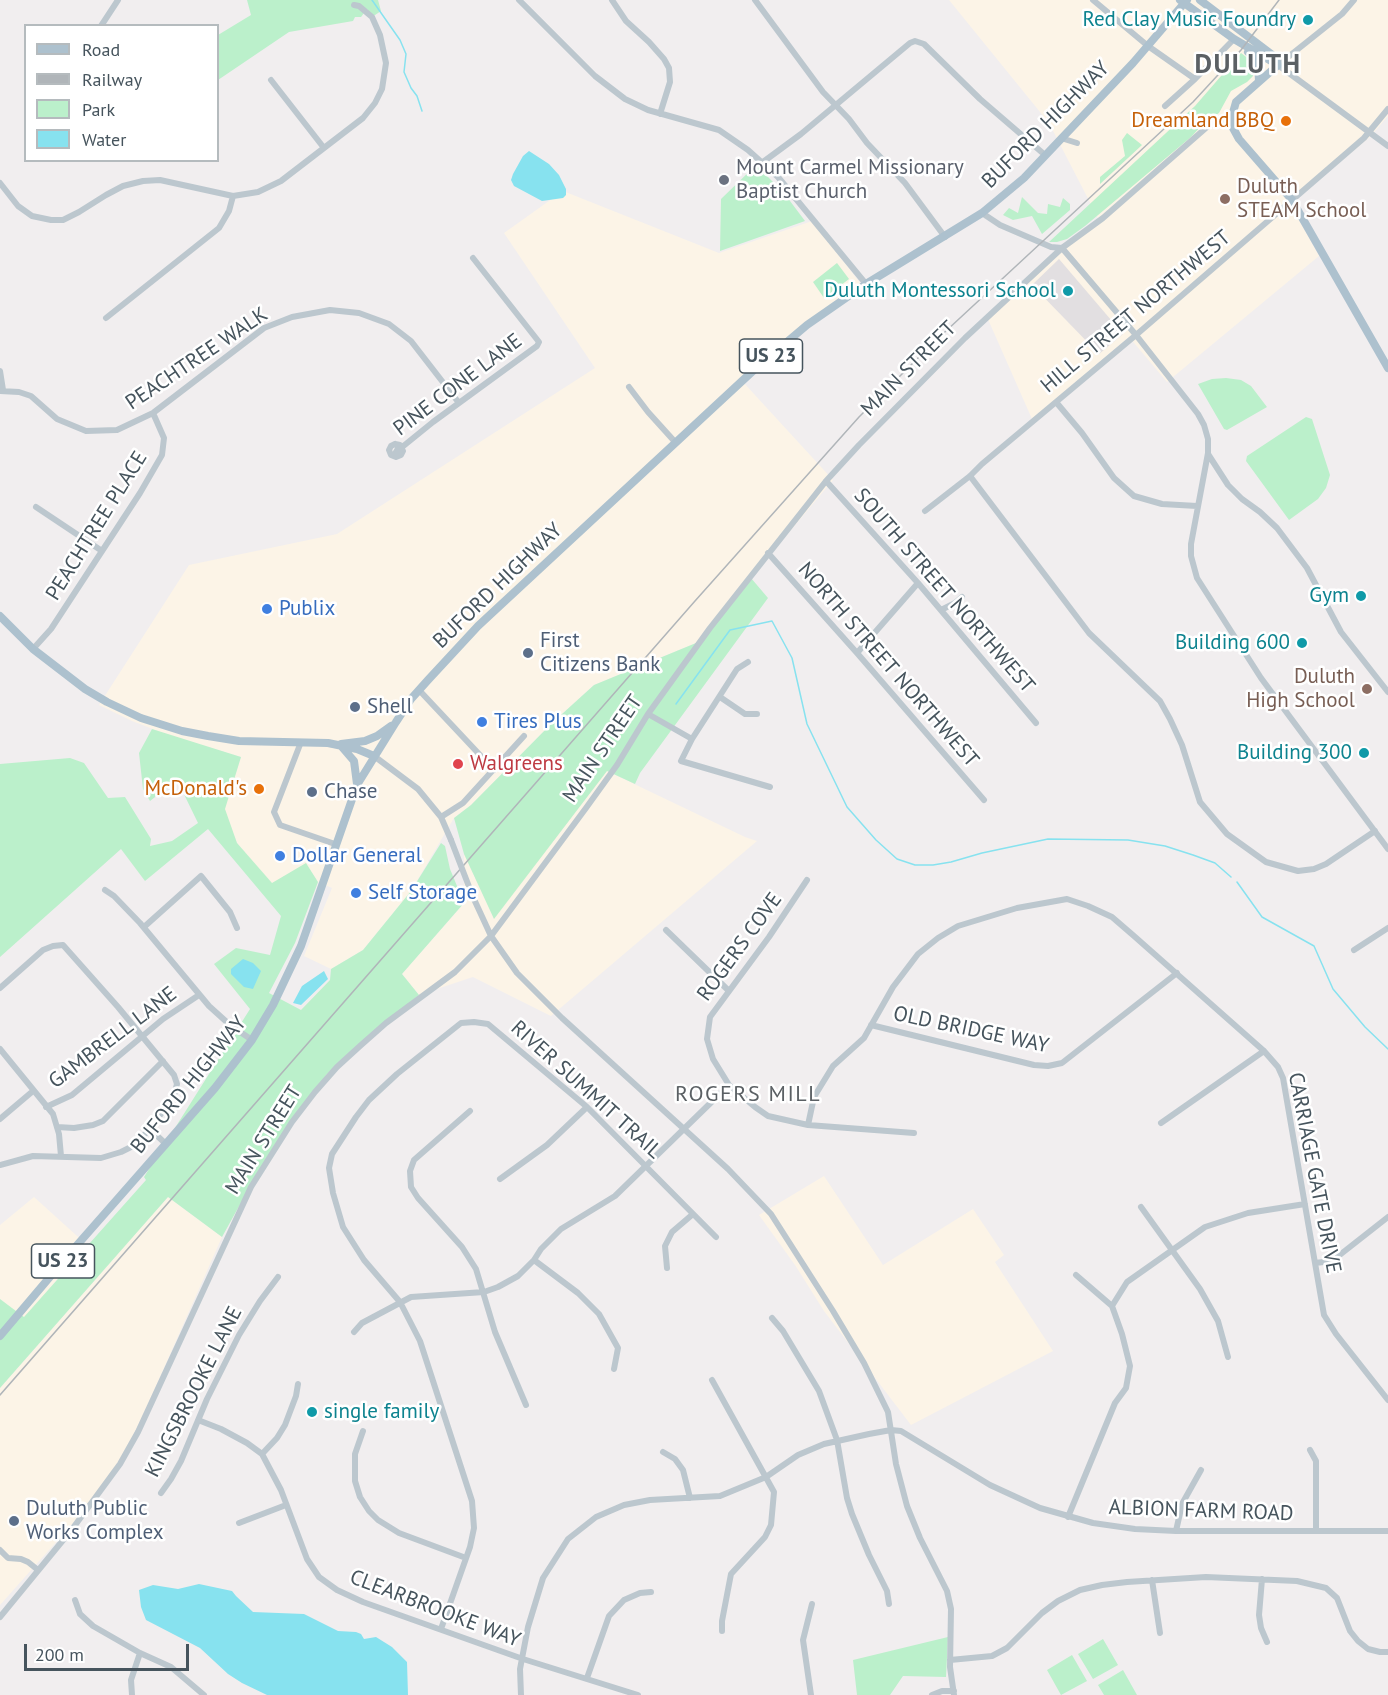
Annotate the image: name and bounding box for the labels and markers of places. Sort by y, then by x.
place label: Red Clay Music Foundry [1082,7,1296,33]
marker: Red Clay Music Foundry [1301,13,1315,27]
place label: Dreamland BBQ [1131,108,1274,134]
marker: Dreamland BBQ [1279,114,1293,128]
place label: Mount Carmel Missionary Baptist Church [736,155,964,205]
marker: Mount Carmel Missionary Baptist Church [717,173,731,187]
place label: Duluth STEAM School [1237,174,1366,224]
marker: Duluth STEAM School [1218,192,1232,206]
place label: Duluth Montessori School [824,278,1056,304]
marker: Duluth Montessori School [1061,284,1075,298]
place label: Gym [1309,583,1349,609]
marker: Gym [1354,589,1368,603]
place label: Publix [279,596,335,622]
marker: Publix [260,602,274,616]
place label: First Citizens Bank [540,628,660,678]
place label: Building 600 [1175,630,1290,656]
marker: Building 600 [1295,636,1309,650]
marker: First Citizens Bank [521,646,535,660]
place label: Duluth High School [1246,664,1355,714]
marker: Duluth High School [1360,682,1374,696]
place label: Shell [367,694,413,720]
marker: Shell [348,700,362,714]
place label: Tires Plus [494,709,582,735]
marker: Tires Plus [475,715,489,729]
place label: Building 300 [1237,740,1352,766]
marker: Building 300 [1357,746,1371,760]
place label: Walgreens [470,751,563,777]
marker: Walgreens [451,757,465,771]
place label: McDonald's [144,776,247,802]
place label: Chase [324,779,377,805]
marker: McDonald's [252,782,266,796]
marker: Chase [305,785,319,799]
place label: Dollar General [292,843,422,869]
marker: Dollar General [273,849,287,863]
place label: Self Storage [368,880,477,906]
marker: Self Storage [349,886,363,900]
place label: single family [324,1399,439,1425]
marker: single family [305,1405,319,1419]
place label: Duluth Public Works Complex [26,1496,163,1546]
marker: Duluth Public Works Complex [7,1514,21,1528]

